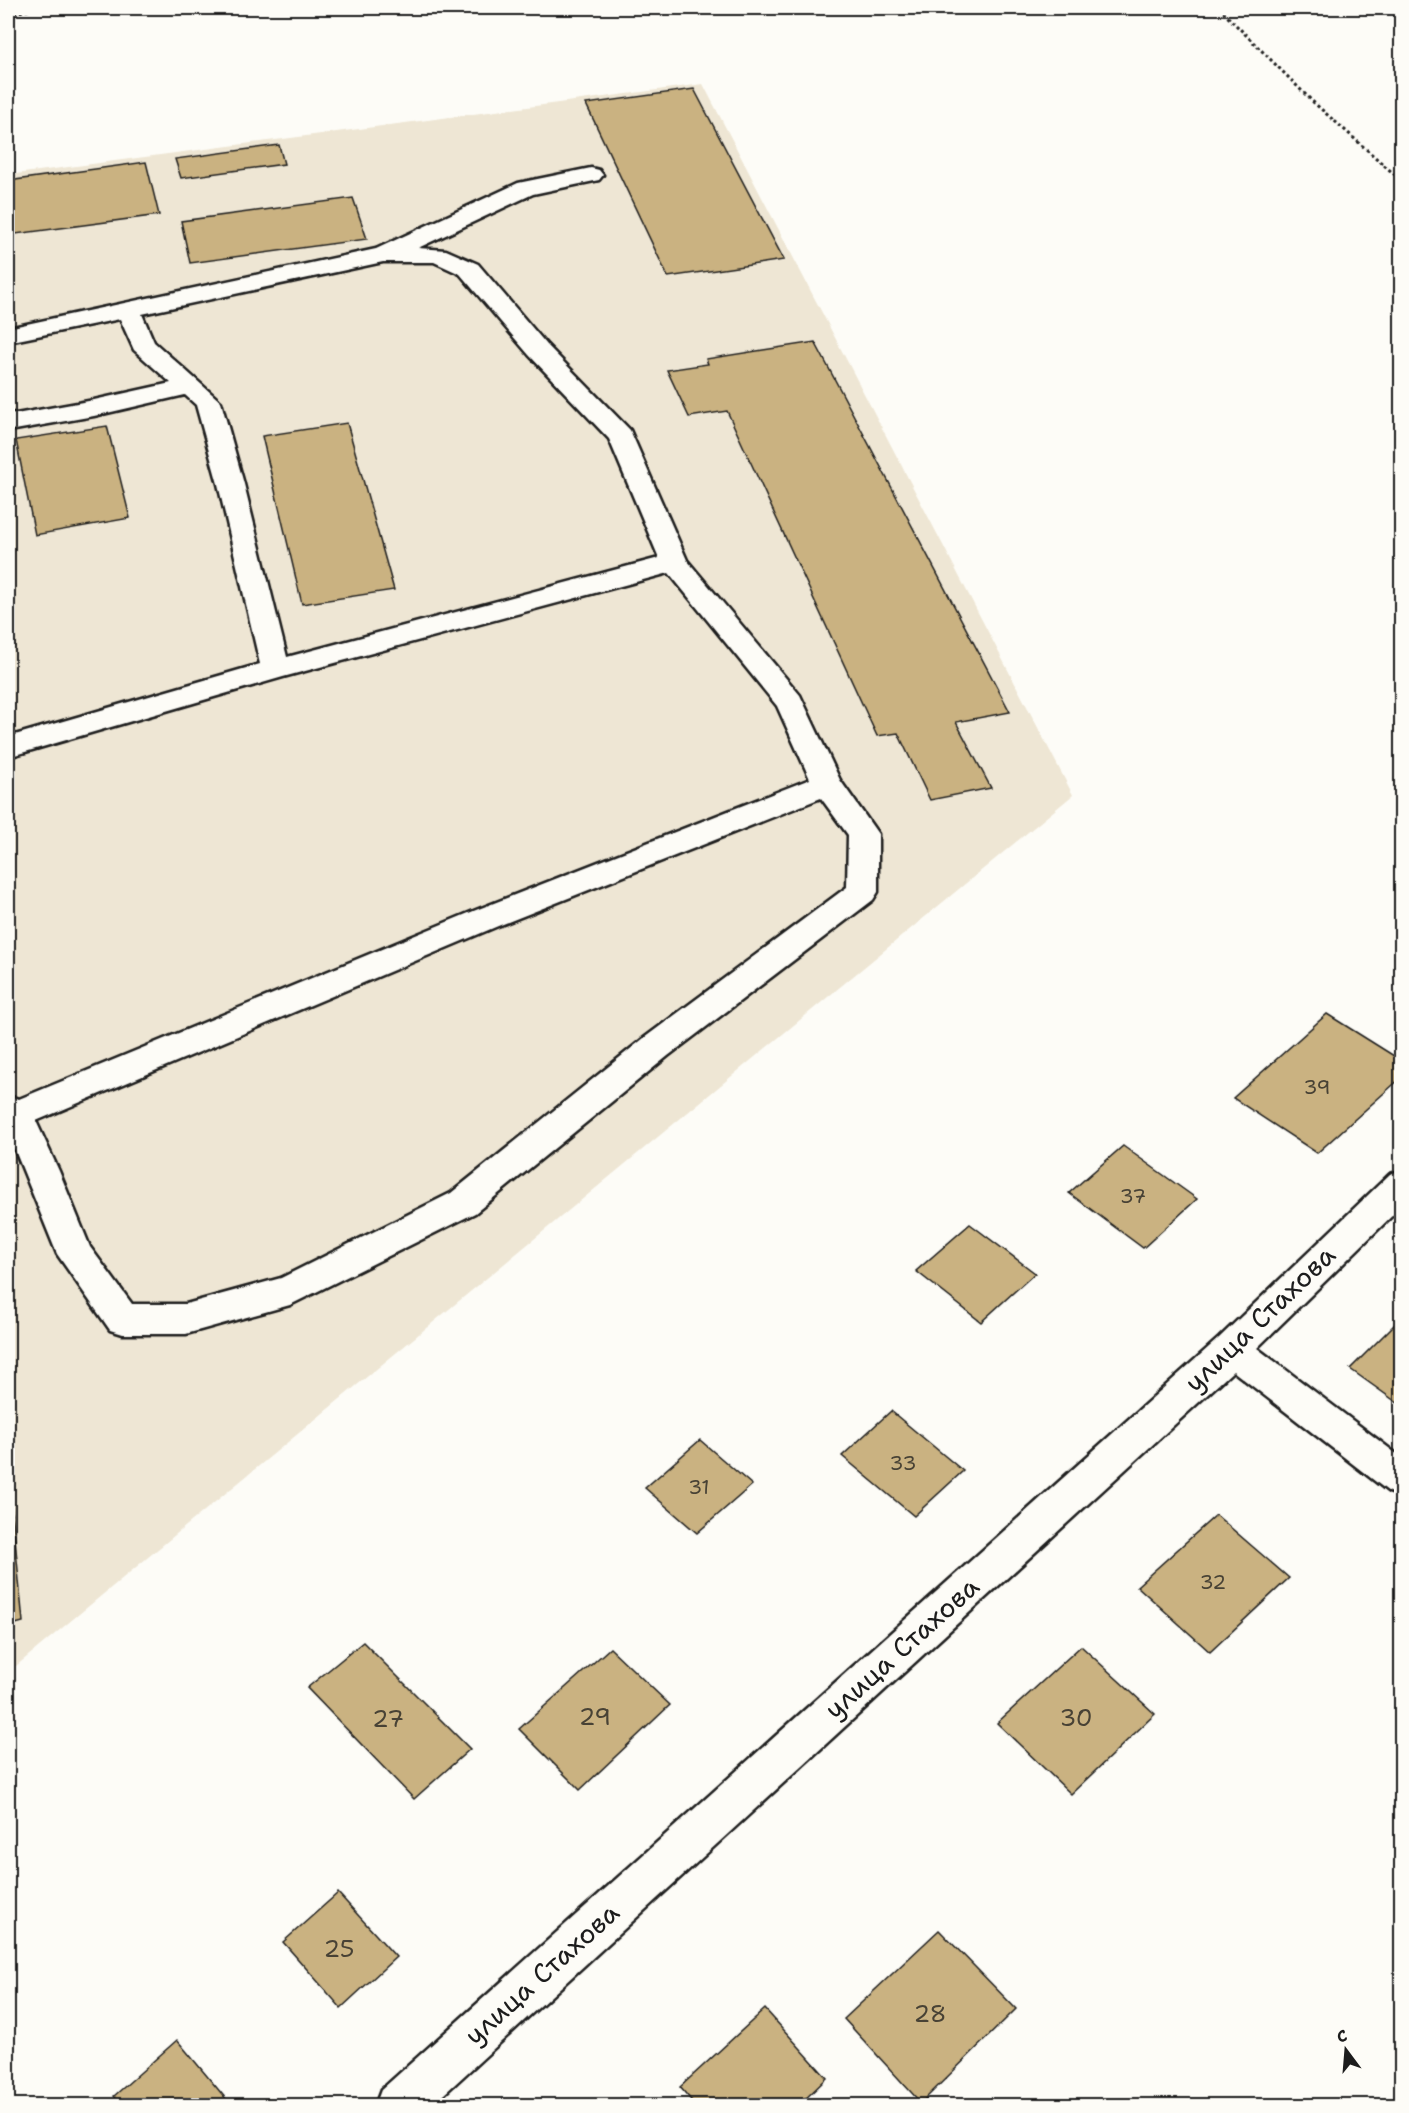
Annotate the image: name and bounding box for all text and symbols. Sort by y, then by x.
house number: 39 [1304,1074,1330,1100]
house number: 37 [1120,1183,1146,1209]
street label: улица Стахова [1176,1237,1343,1400]
house number: 33 [890,1450,916,1476]
house number: 31 [688,1474,710,1500]
street label: улица Стахова [816,1568,987,1727]
house number: 32 [1200,1569,1226,1595]
house number: 29 [579,1701,611,1733]
house number: 30 [1059,1702,1093,1734]
house number: 27 [372,1703,404,1735]
street label: улица Стахова [456,1894,627,2053]
house number: 25 [323,1933,355,1965]
house number: 28 [914,1998,946,2030]
north arrow [1316,2020,1376,2080]
text: С [1334,2025,1350,2048]

